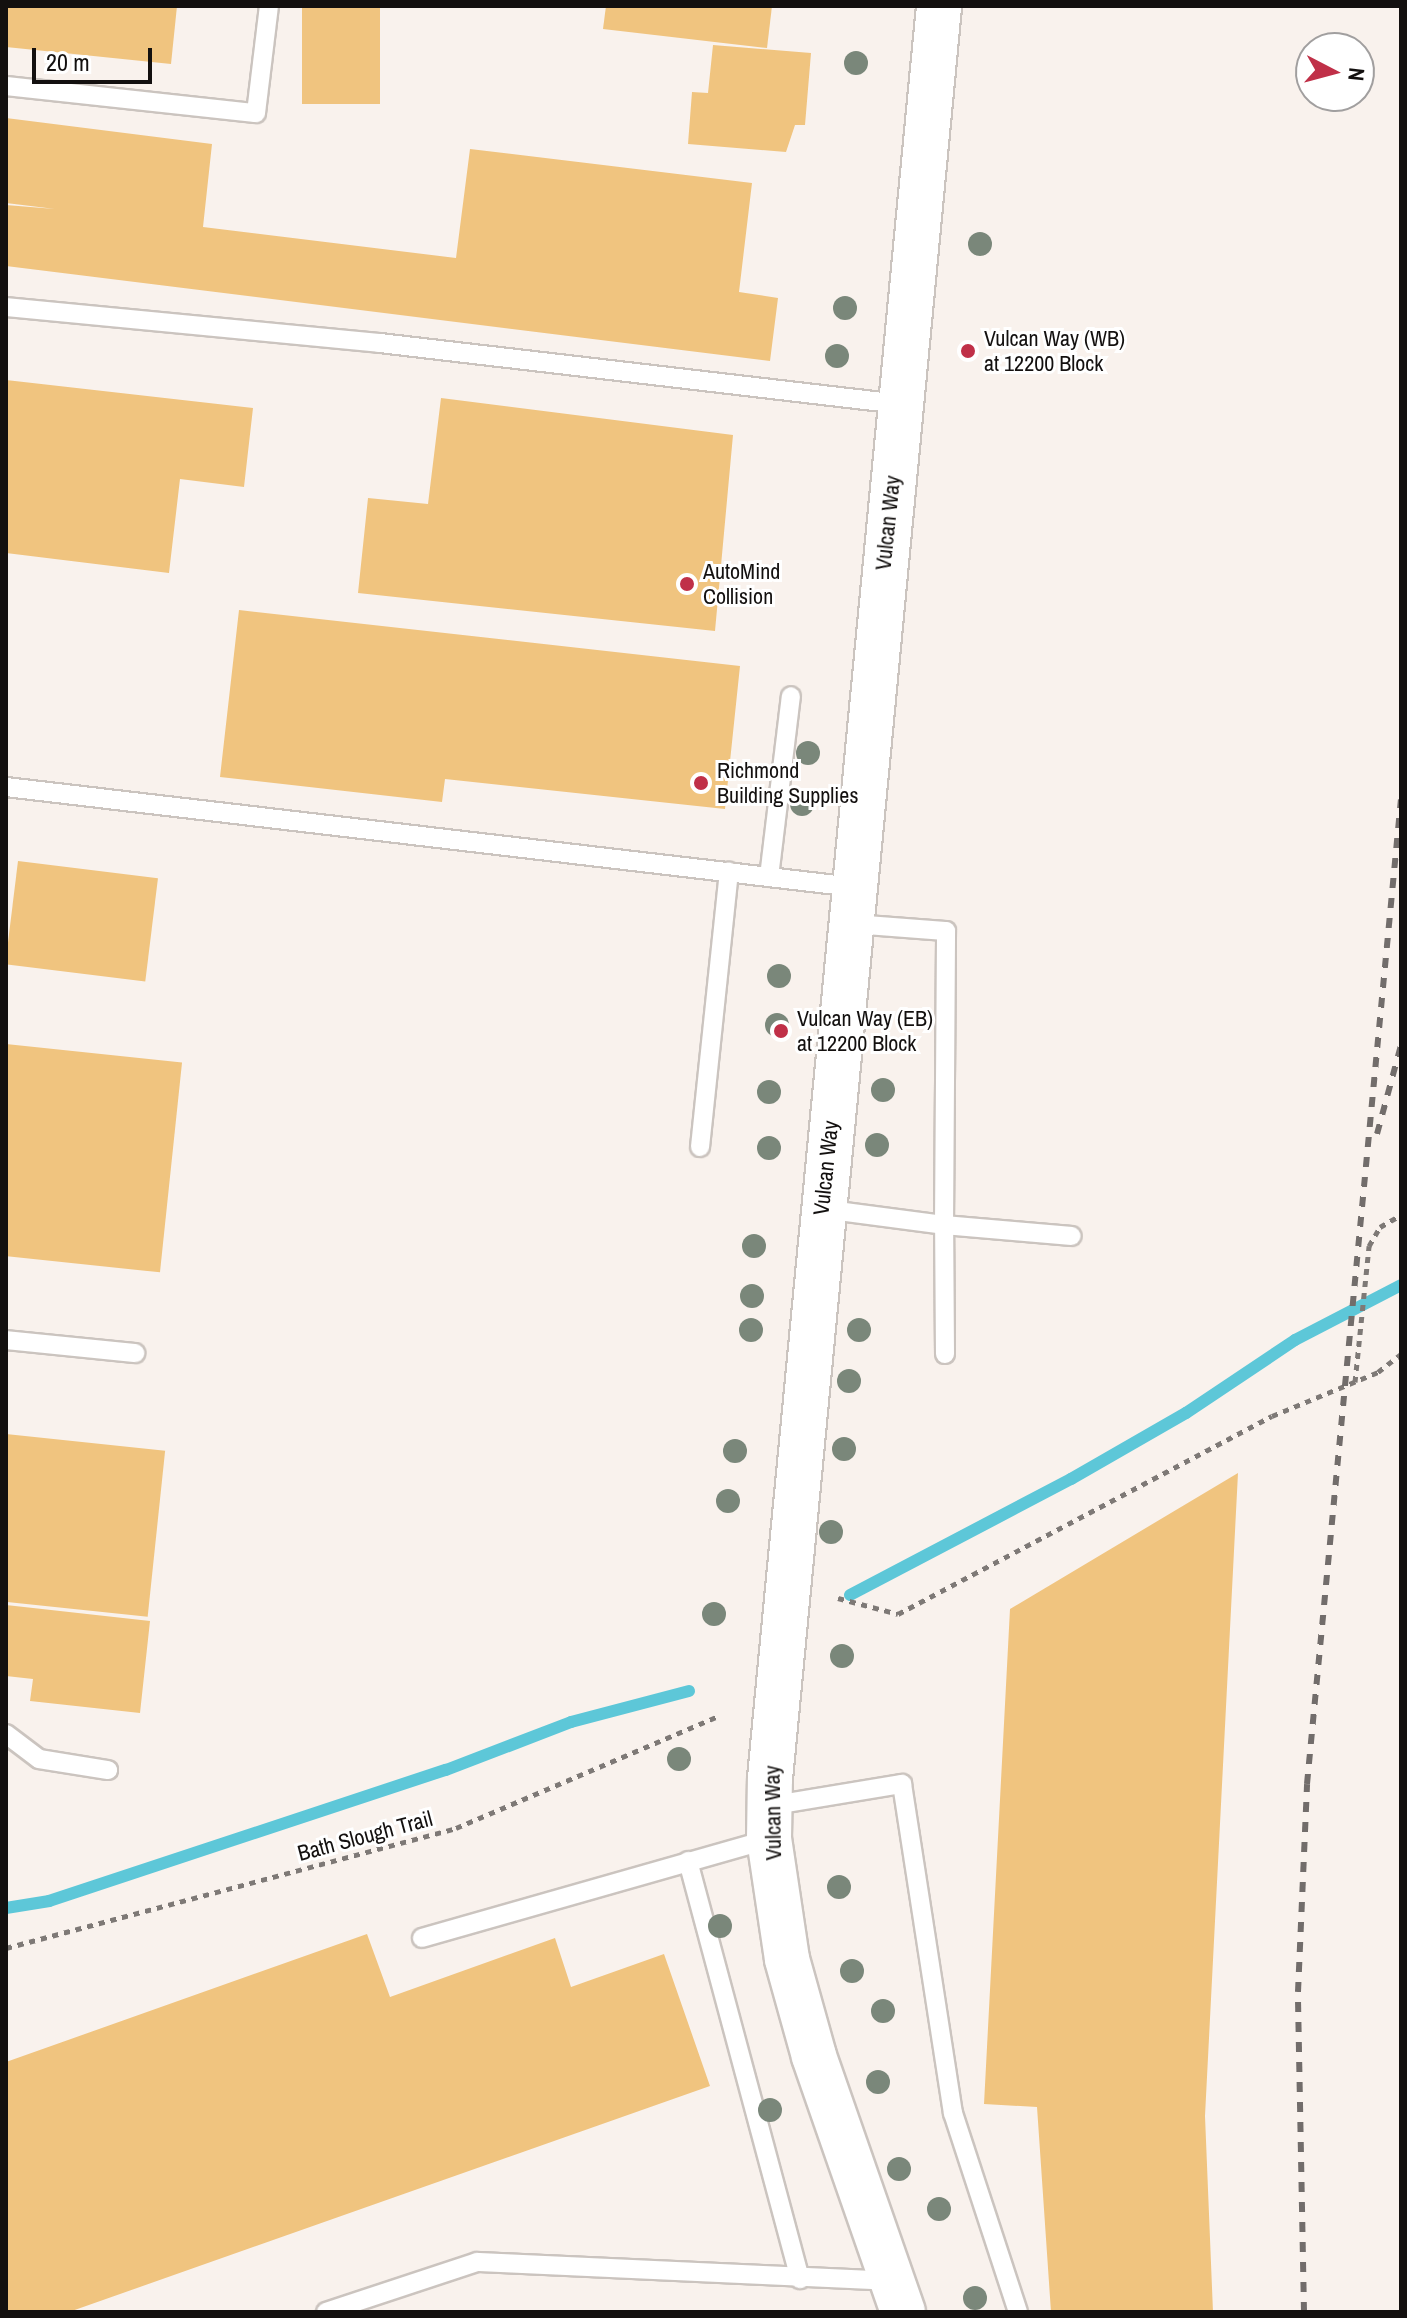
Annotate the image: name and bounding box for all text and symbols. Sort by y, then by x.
scale bar [36,32,156,82]
north arrow [1295,32,1375,112]
text: 20 m [46,46,90,78]
text: N [1341,66,1372,82]
place label: Vulcan Way (WB) at 12200 Block [984,325,1125,376]
marker: Vulcan Way (WB) at 12200 Block [959,342,977,360]
street label: Vulcan Way [870,474,906,572]
place label: AutoMind Collision [703,558,780,610]
marker: AutoMind Collision [678,575,696,593]
place label: Richmond Building Supplies [717,757,858,808]
marker: Richmond Building Supplies [692,774,710,792]
place label: Vulcan Way (EB) at 12200 Block [797,1005,933,1056]
marker: Vulcan Way (EB) at 12200 Block [772,1022,790,1040]
street label: Vulcan Way [808,1119,844,1217]
street label: Vulcan Way [759,1765,787,1861]
street label: Bath Slough Trail [295,1805,435,1867]

